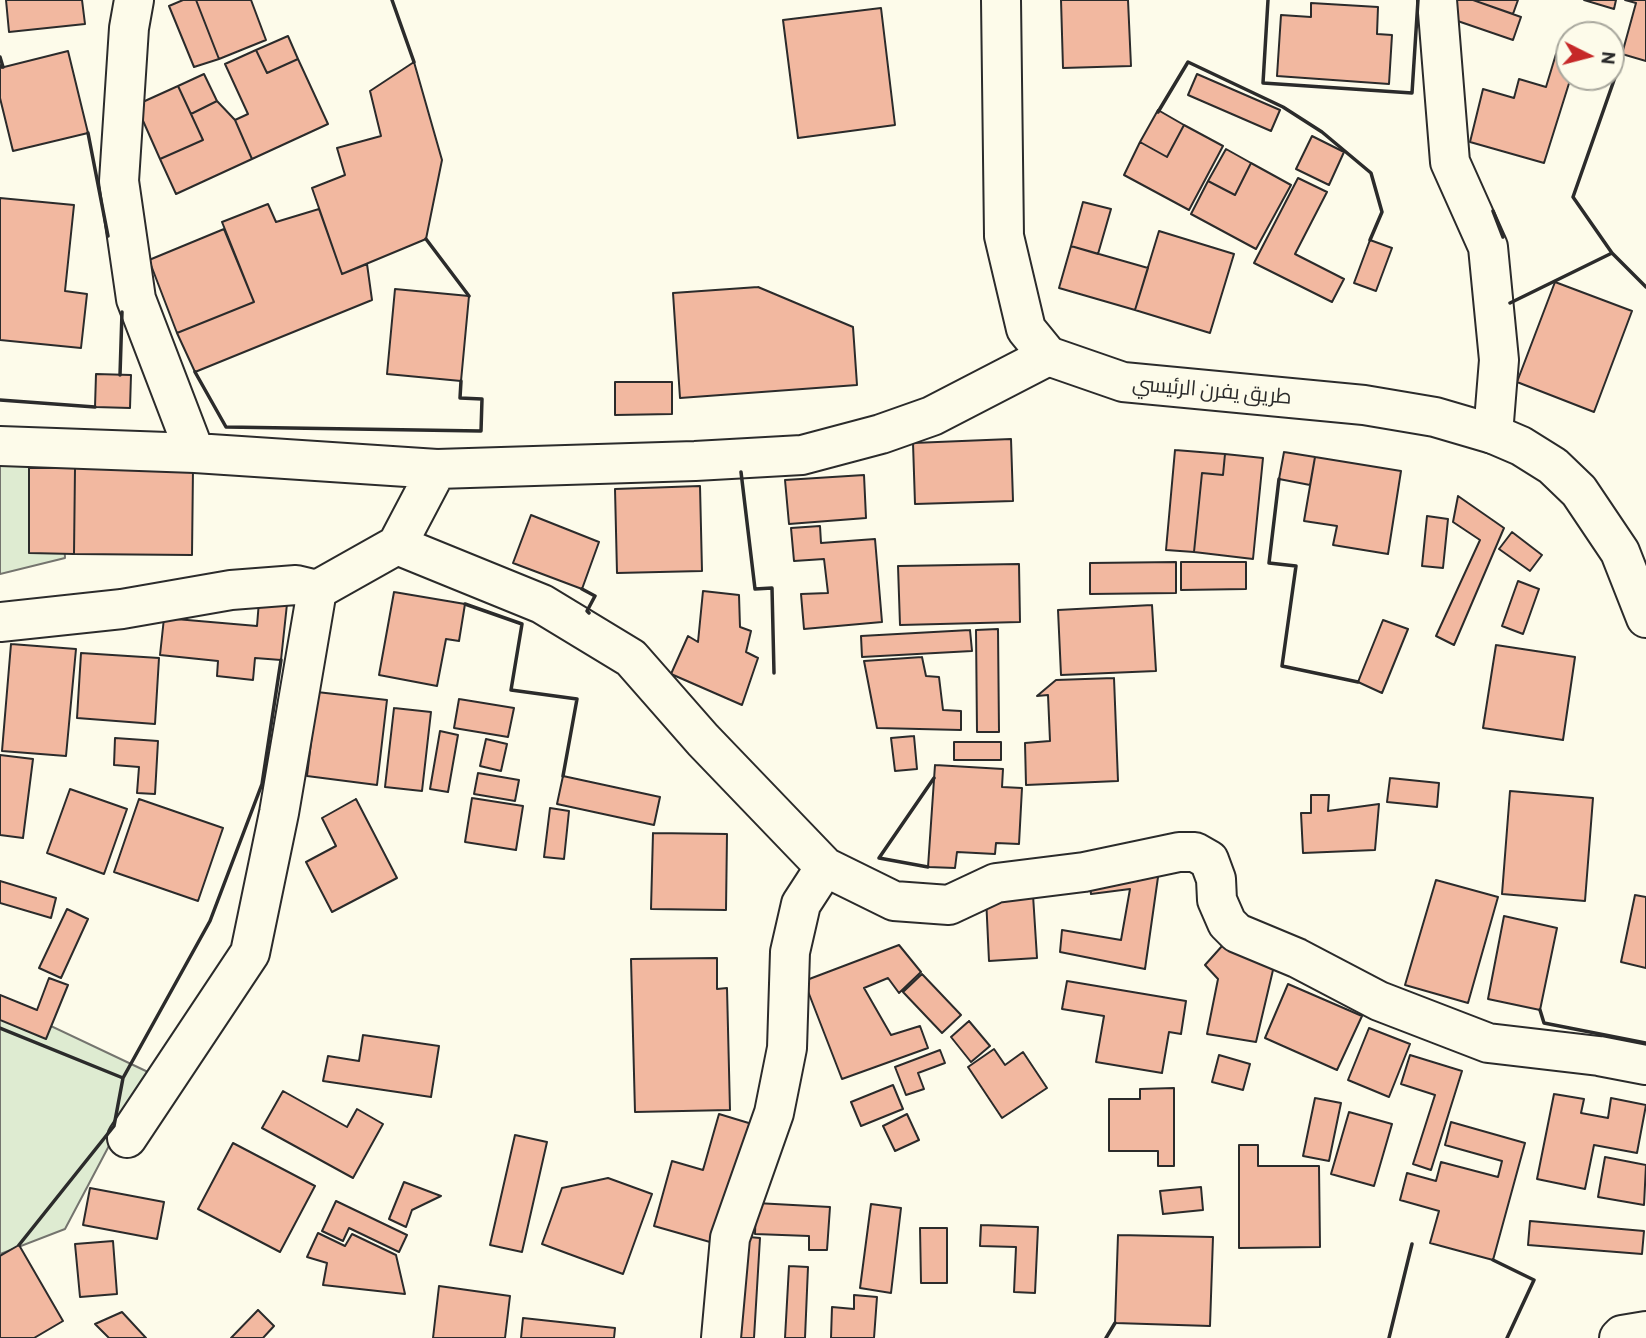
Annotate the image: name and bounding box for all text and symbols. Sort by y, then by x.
north arrow [1555,21,1625,91]
text: N [1597,51,1621,66]
street label: طريق يفرن الرئيسي [1131,370,1293,410]

